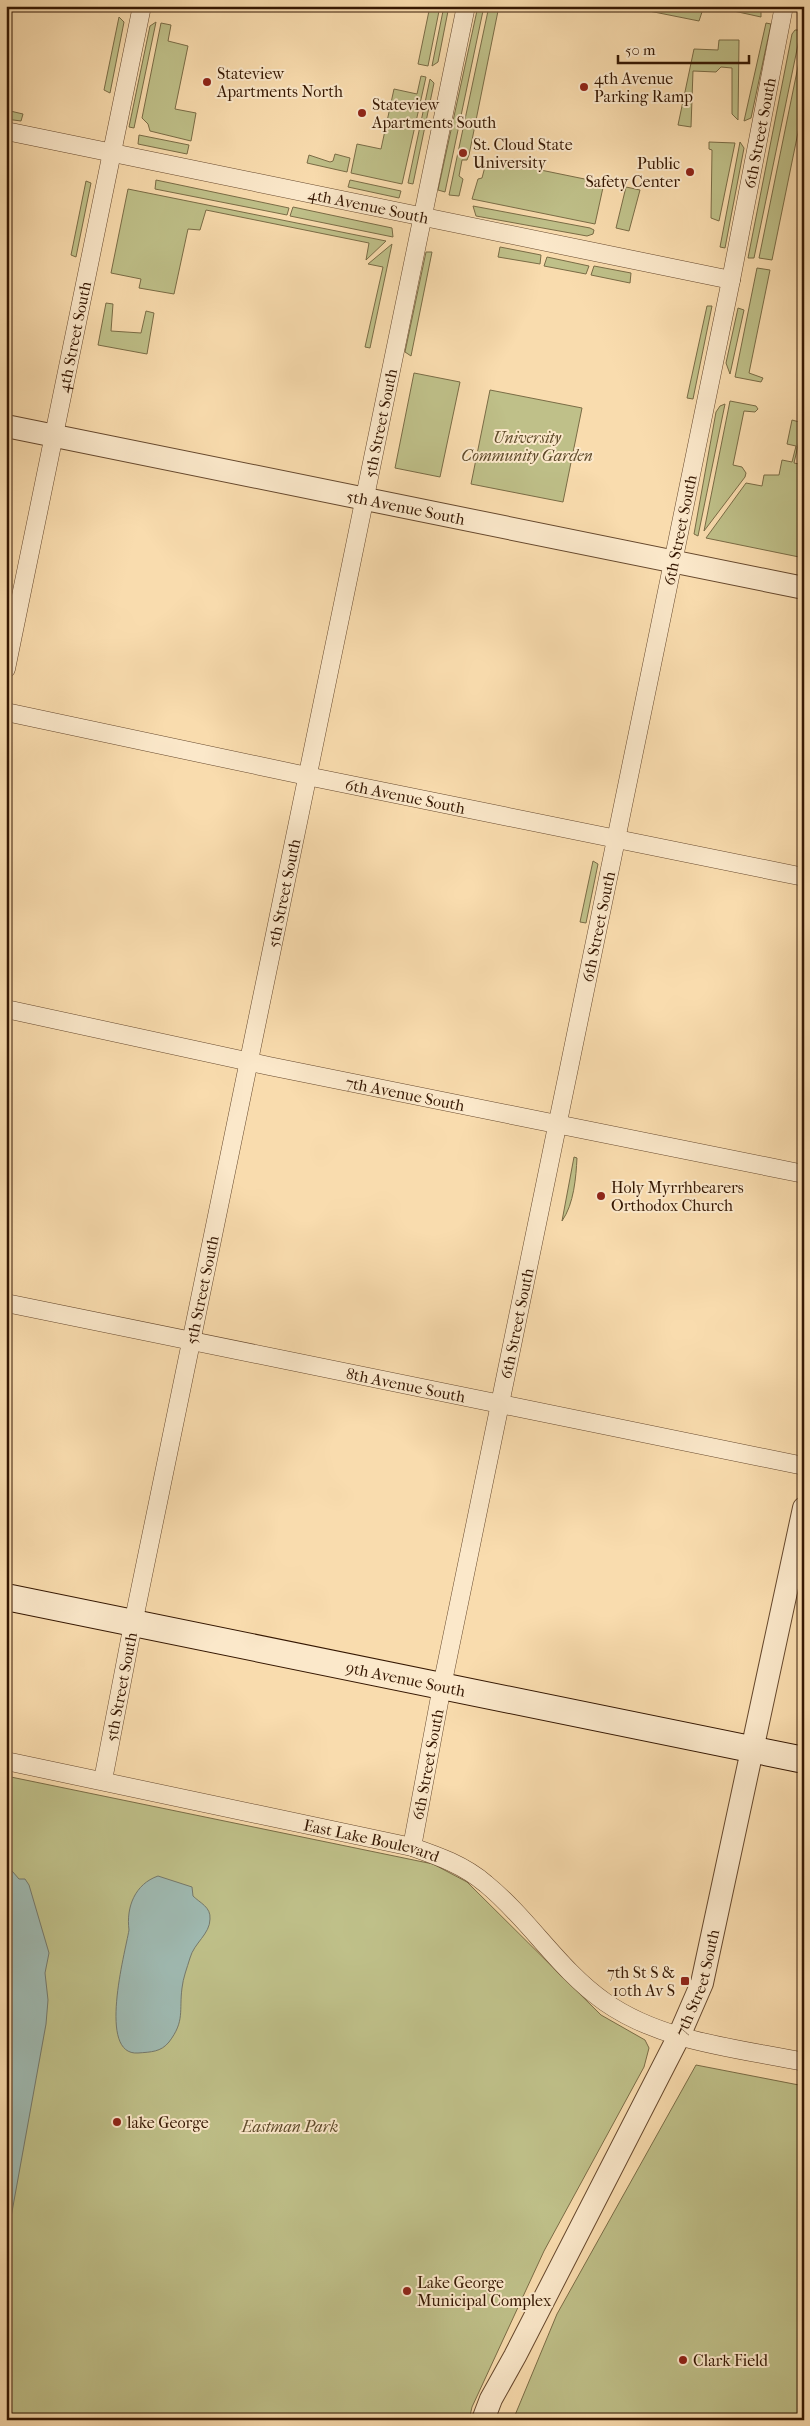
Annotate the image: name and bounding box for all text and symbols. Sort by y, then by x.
scale bar [618,32,749,64]
text: 50 m [625,41,656,59]
place label: Stateview Apartments North [216,64,343,101]
place label: 4th Avenue Parking Ramp [594,69,693,106]
marker: Stateview Apartments North [201,76,213,88]
street label: 6th Street South [739,76,779,190]
marker: 4th Avenue Parking Ramp [578,81,590,93]
place label: Stateview Apartments South [371,95,496,132]
marker: Stateview Apartments South [356,107,368,119]
place label: St. Cloud State University [473,135,573,172]
marker: St. Cloud State University [457,147,469,159]
place label: Public Safety Center [585,154,680,191]
marker: Public Safety Center [684,166,696,178]
street label: 4th Avenue South [306,184,430,227]
street label: 4th Street South [53,280,95,394]
street label: 5th Street South [360,367,401,479]
park label: University Community Garden [461,428,593,465]
street label: 6th Street South [659,473,700,587]
street label: 5th Avenue South [345,486,467,528]
street label: 6th Avenue South [344,775,467,817]
street label: 5th Street South [263,837,304,949]
street label: 6th Street South [577,870,619,984]
street label: 7th Avenue South [344,1072,466,1115]
place label: Holy Myrrhbearers Orthodox Church [611,1178,744,1215]
marker: Holy Myrrhbearers Orthodox Church [595,1190,607,1202]
street label: 5th Street South [181,1234,222,1346]
street label: 6th Street South [496,1266,537,1380]
street label: 8th Avenue South [344,1363,467,1406]
street label: 5th Street South [101,1631,141,1743]
street label: 9th Avenue South [344,1657,467,1700]
street label: 6th Street South [408,1707,447,1821]
street label: East Lake Boulevard [302,1815,442,1866]
street label: 7th Street South [671,1928,723,2039]
place label: 7th St S & 10th Av S [607,1963,675,2000]
marker: 7th St S & 10th Av S [679,1975,691,1987]
place label: lake George [126,2113,209,2132]
marker: lake George [111,2116,123,2128]
park label: Eastman Park [241,2117,338,2136]
place label: Lake George Municipal Complex [417,2273,552,2310]
marker: Lake George Municipal Complex [401,2285,413,2297]
place label: Clark Field [693,2351,768,2370]
marker: Clark Field [677,2354,689,2366]

